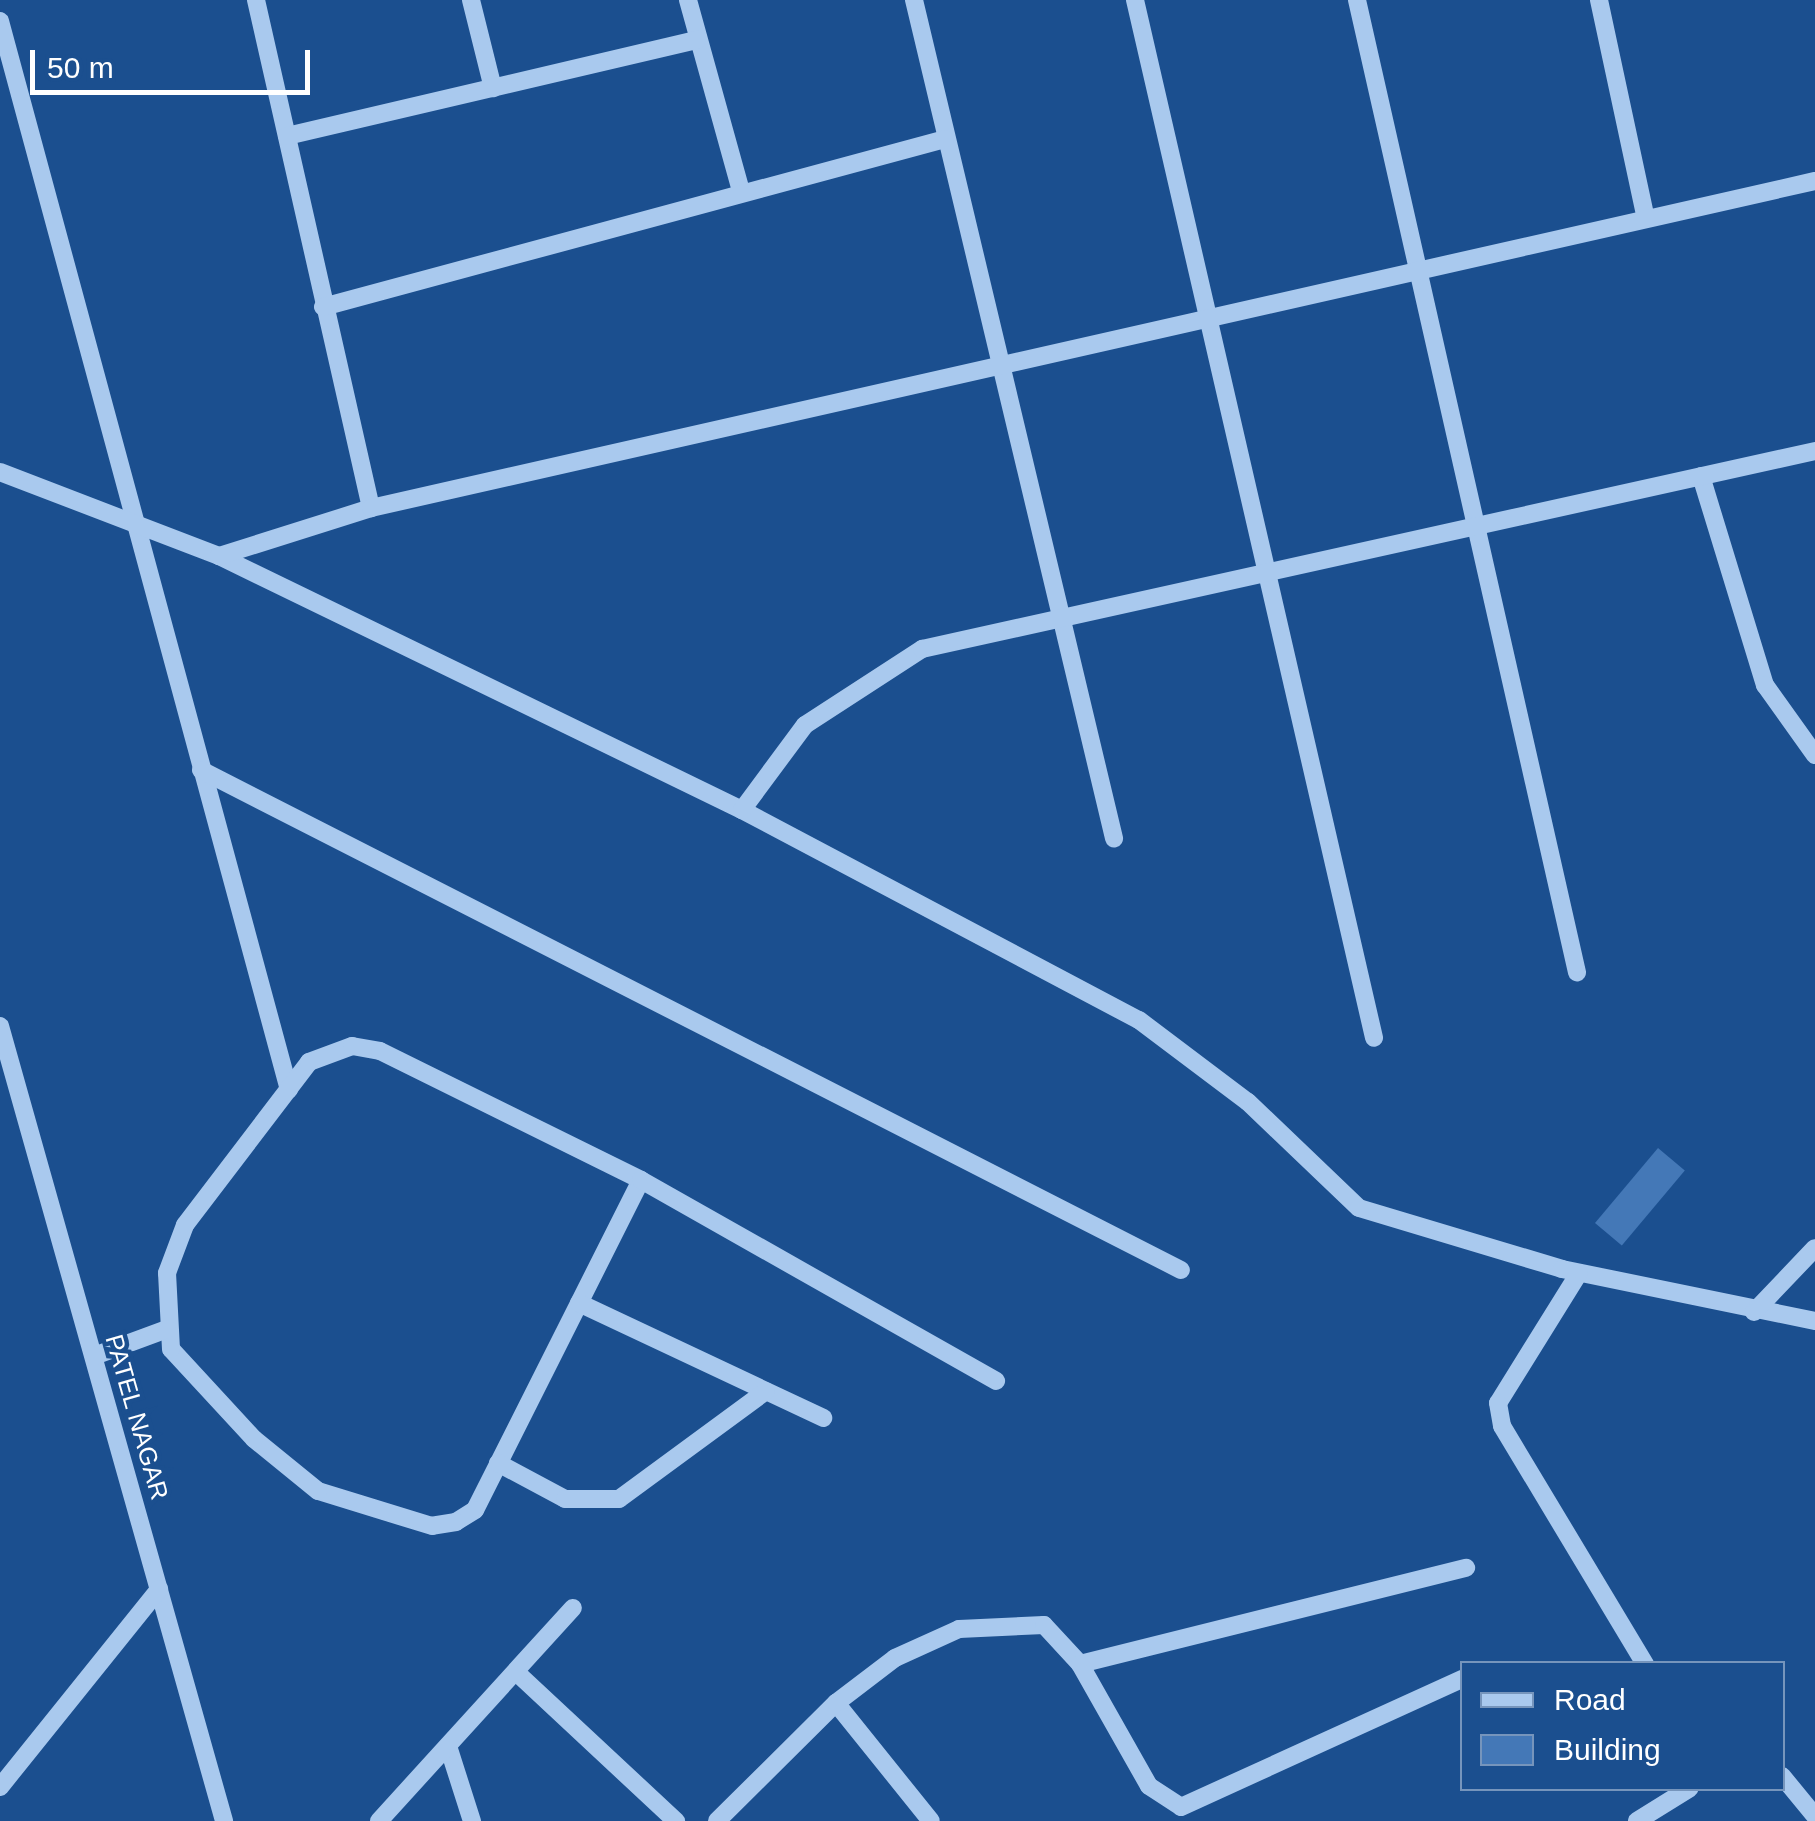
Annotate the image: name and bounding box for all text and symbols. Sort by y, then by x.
scale bar [35,30,315,92]
text: 50 m [47,51,114,84]
street label: PATEL NAGAR [99,1331,175,1503]
legend [1460,1661,1785,1791]
text: Road [1554,1683,1626,1716]
text: Building [1554,1733,1661,1766]

